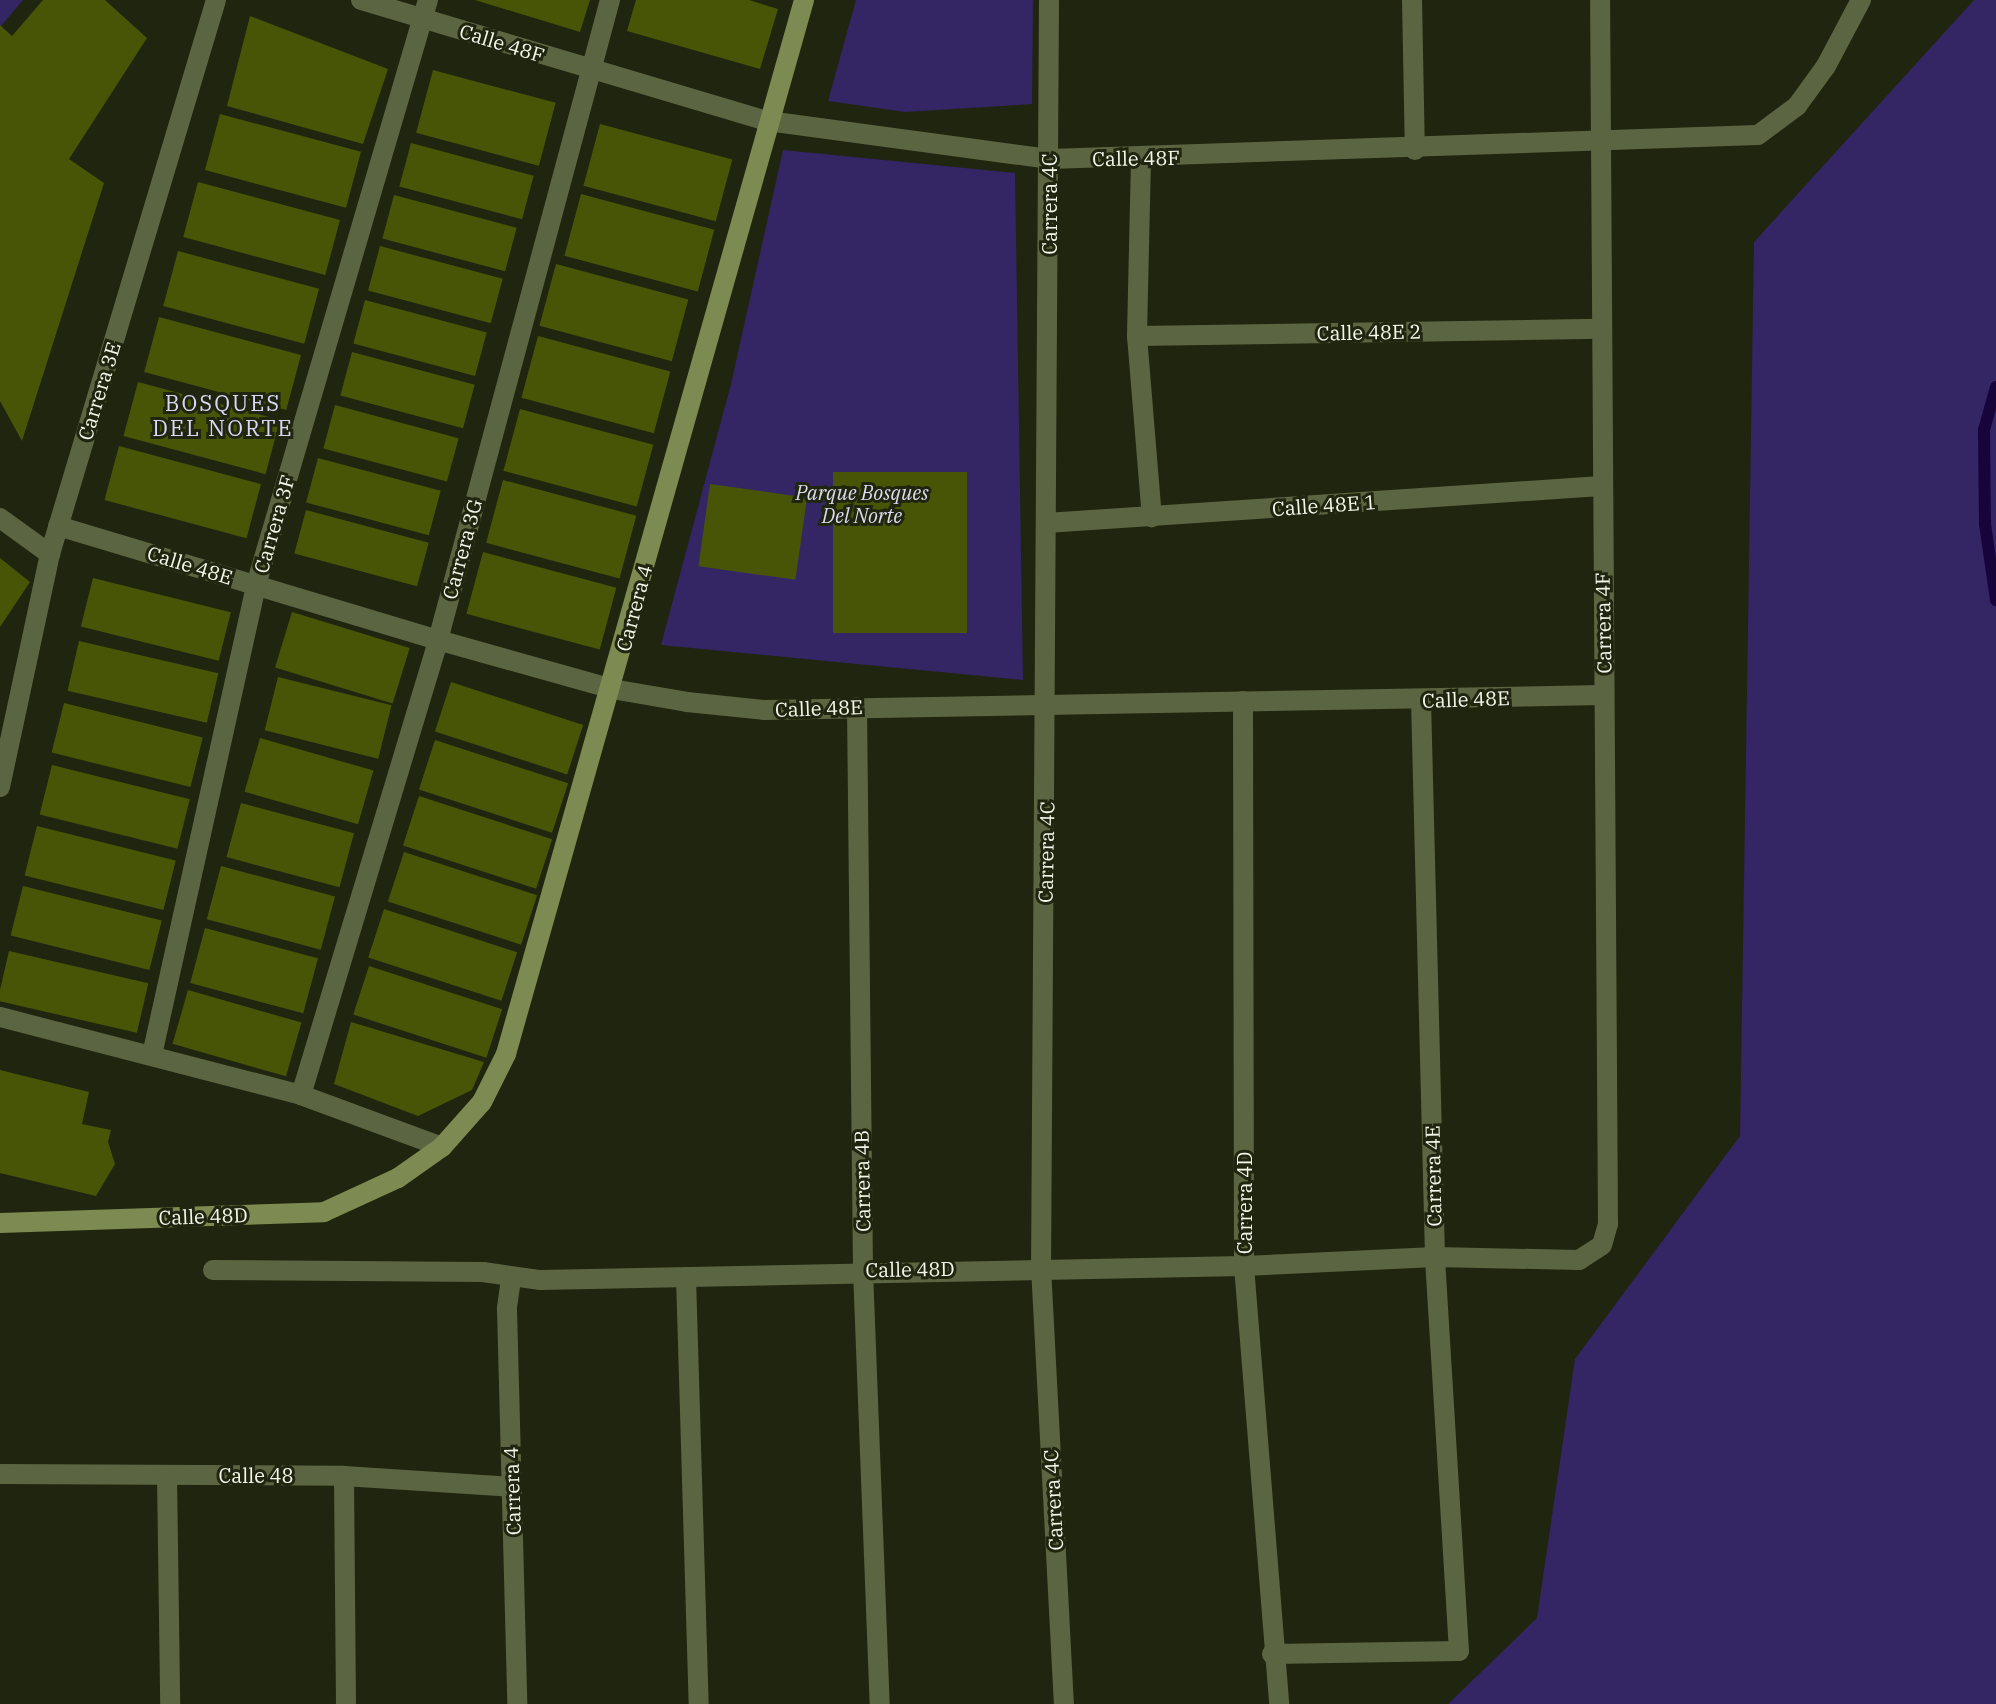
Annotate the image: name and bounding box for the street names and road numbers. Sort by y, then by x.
street label: Calle 48F [457,19,547,67]
street label: Calle 48F [1092,145,1180,171]
street label: Carrera 4C [1037,153,1061,255]
street label: Calle 48E 2 [1317,319,1421,345]
street label: Carrera 3E [73,339,125,443]
street label: Carrera 3F [249,472,299,576]
street label: Calle 48E 1 [1271,489,1377,521]
street label: Carrera 3G [437,496,487,602]
street label: Calle 48E [144,541,236,589]
street label: Carrera 4 [611,562,657,654]
street label: Carrera 4F [1590,572,1616,674]
street label: Calle 48E [1422,685,1510,713]
street label: Calle 48E [775,694,863,722]
street label: Carrera 4C [1033,801,1059,903]
street label: Carrera 4E [1420,1125,1446,1227]
street label: Carrera 4B [849,1130,875,1232]
street label: Carrera 4D [1232,1152,1256,1254]
street label: Calle 48D [158,1202,248,1230]
street label: Calle 48D [865,1256,955,1282]
street label: Carrera 4 [498,1446,526,1536]
street label: Carrera 4C [1038,1449,1068,1551]
street label: Calle 48 [218,1463,294,1487]

